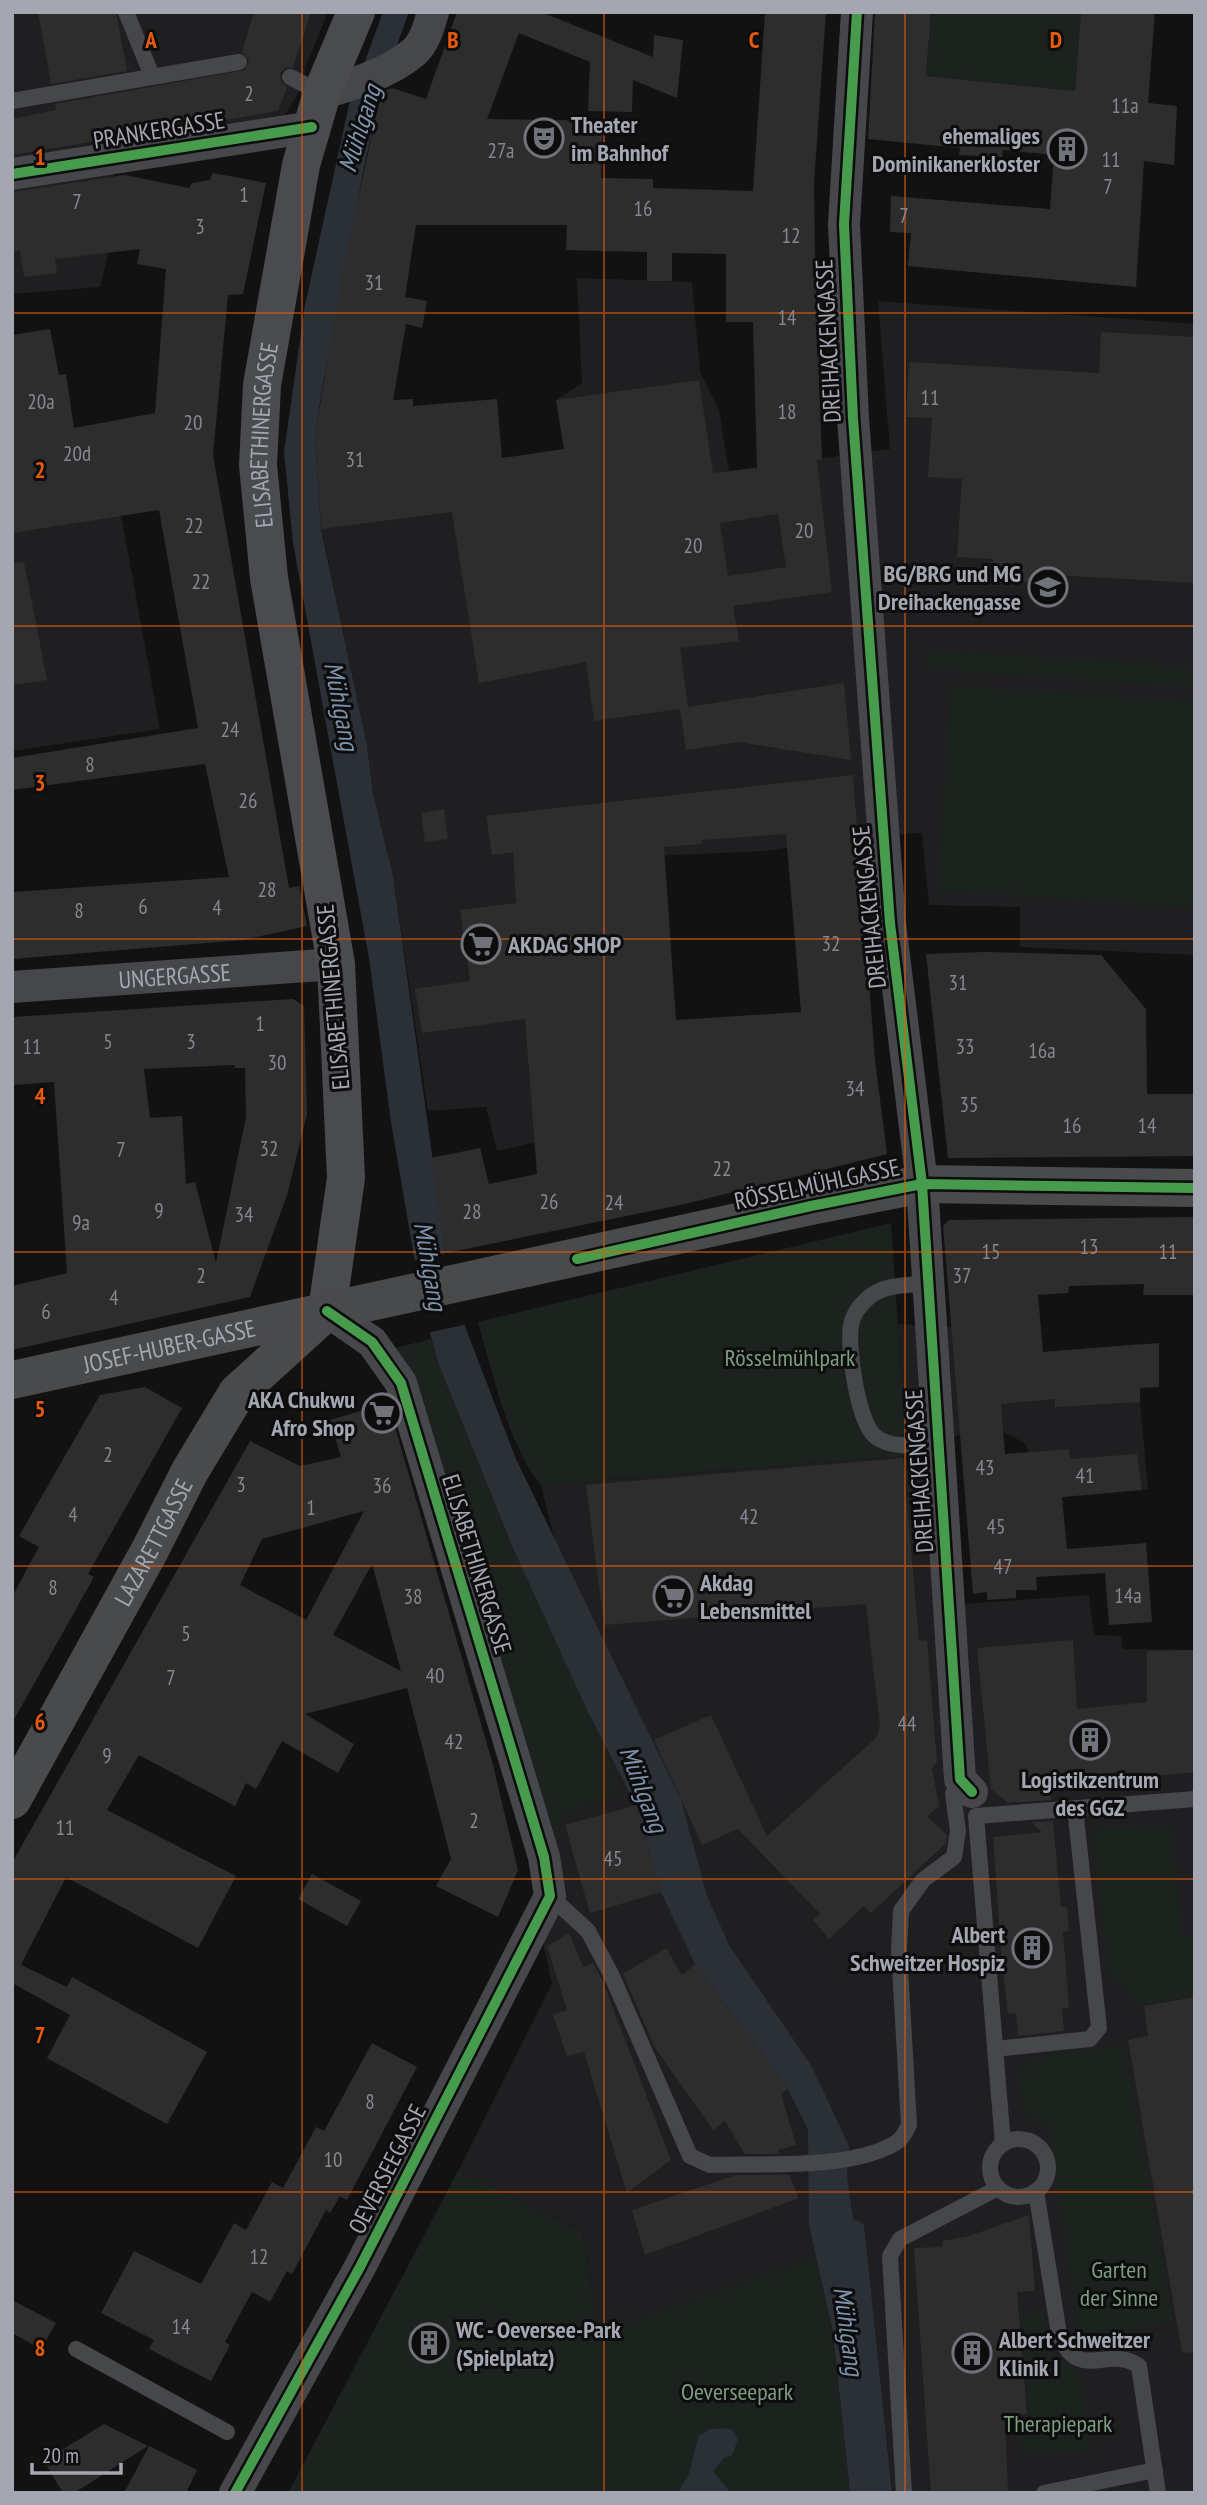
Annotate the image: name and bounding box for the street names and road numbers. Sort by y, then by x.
street label: PRANKERGASSE [91,104,227,156]
street label: DREIHACKENGASSE [808,258,848,424]
street label: ELISABETHINERGASSE [242,340,285,529]
street label: DREIHACKENGASSE [845,824,893,990]
street label: ELISABETHINERGASSE [309,903,357,1091]
street label: UNGERGASSE [117,956,232,995]
street label: RÖSSELMÜHLGASSE [732,1151,902,1217]
street label: JOSEF-HUBER-GASSE [79,1312,258,1380]
street label: DREIHACKENGASSE [898,1388,940,1554]
street label: ELISABETHINERGASSE [435,1470,519,1658]
street label: LAZARETTGASSE [107,1473,199,1611]
street label: OEVERSEEGASSE [341,2099,433,2239]

